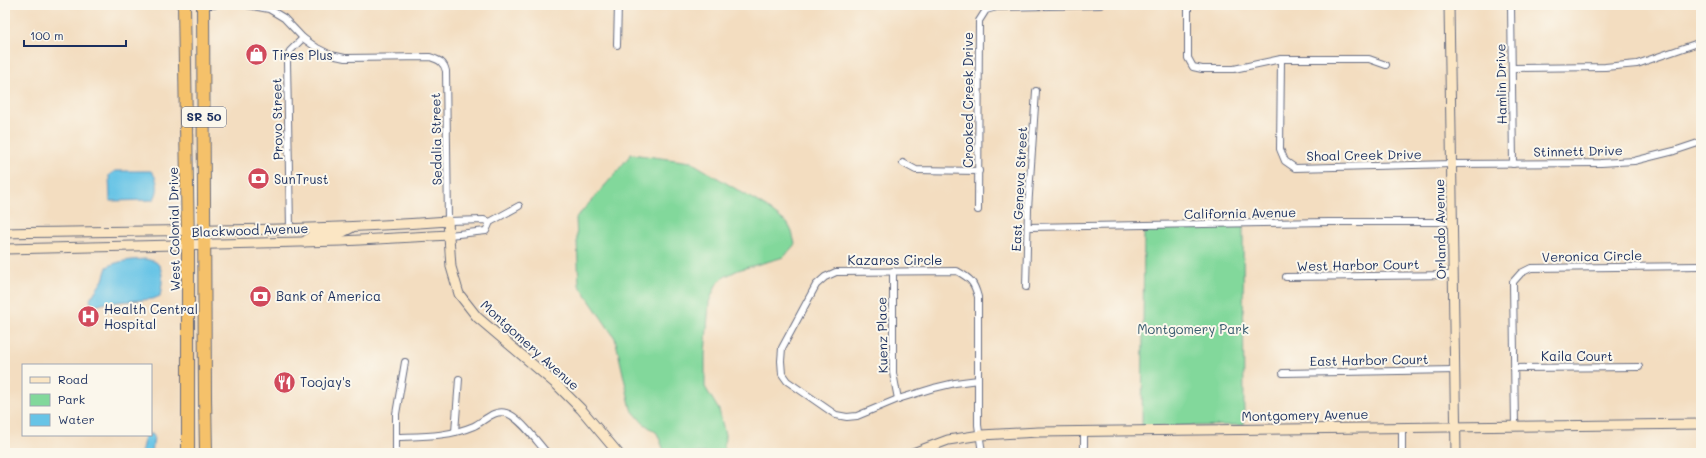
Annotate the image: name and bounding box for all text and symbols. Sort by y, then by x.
scale bar [24,22,126,48]
text: 100 m [30,27,64,43]
street label: Crooked Creek Drive [959,32,976,168]
shop icon: Tires Plus [243,42,269,68]
street label: Hamlin Drive [1491,44,1510,125]
place label: Tires Plus [272,46,333,63]
street label: Provo Street [267,77,286,160]
street label: Sedalia Street [426,92,445,185]
road number: SR 50 [182,107,226,127]
street label: East Geneva Street [1007,126,1030,252]
street label: Stinnett Drive [1533,141,1623,160]
street label: Shoal Creek Drive [1306,145,1422,164]
bank icon: SunTrust [246,166,272,192]
street label: West Colonial Drive [164,167,183,291]
place label: SunTrust [274,170,329,187]
street label: Orlando Avenue [1430,179,1449,279]
street label: California Avenue [1184,203,1296,222]
street label: Blackwood Avenue [191,219,309,240]
street label: Veronica Circle [1542,246,1642,265]
street label: Kazaros Circle [848,251,942,268]
street label: West Harbor Court [1297,255,1420,274]
bank icon: Bank of America [247,283,273,309]
place label: Bank of America [276,287,381,304]
street label: Montgomery Avenue [477,296,583,393]
street label: Kuenz Place [872,297,891,373]
place label: Health Central Hospital [104,300,198,332]
hospital icon: Health Central Hospital [76,303,102,329]
park label: Montgomery Park [1137,320,1249,337]
street label: Kaila Court [1541,347,1613,364]
street label: East Harbor Court [1310,350,1429,369]
legend [22,364,152,436]
restaurant icon: Toojay's [272,369,298,395]
text: Road [58,371,88,387]
place label: Toojay's [300,373,351,390]
text: Park [58,391,85,407]
street label: Montgomery Avenue [1241,405,1369,424]
text: Water [58,411,95,427]

